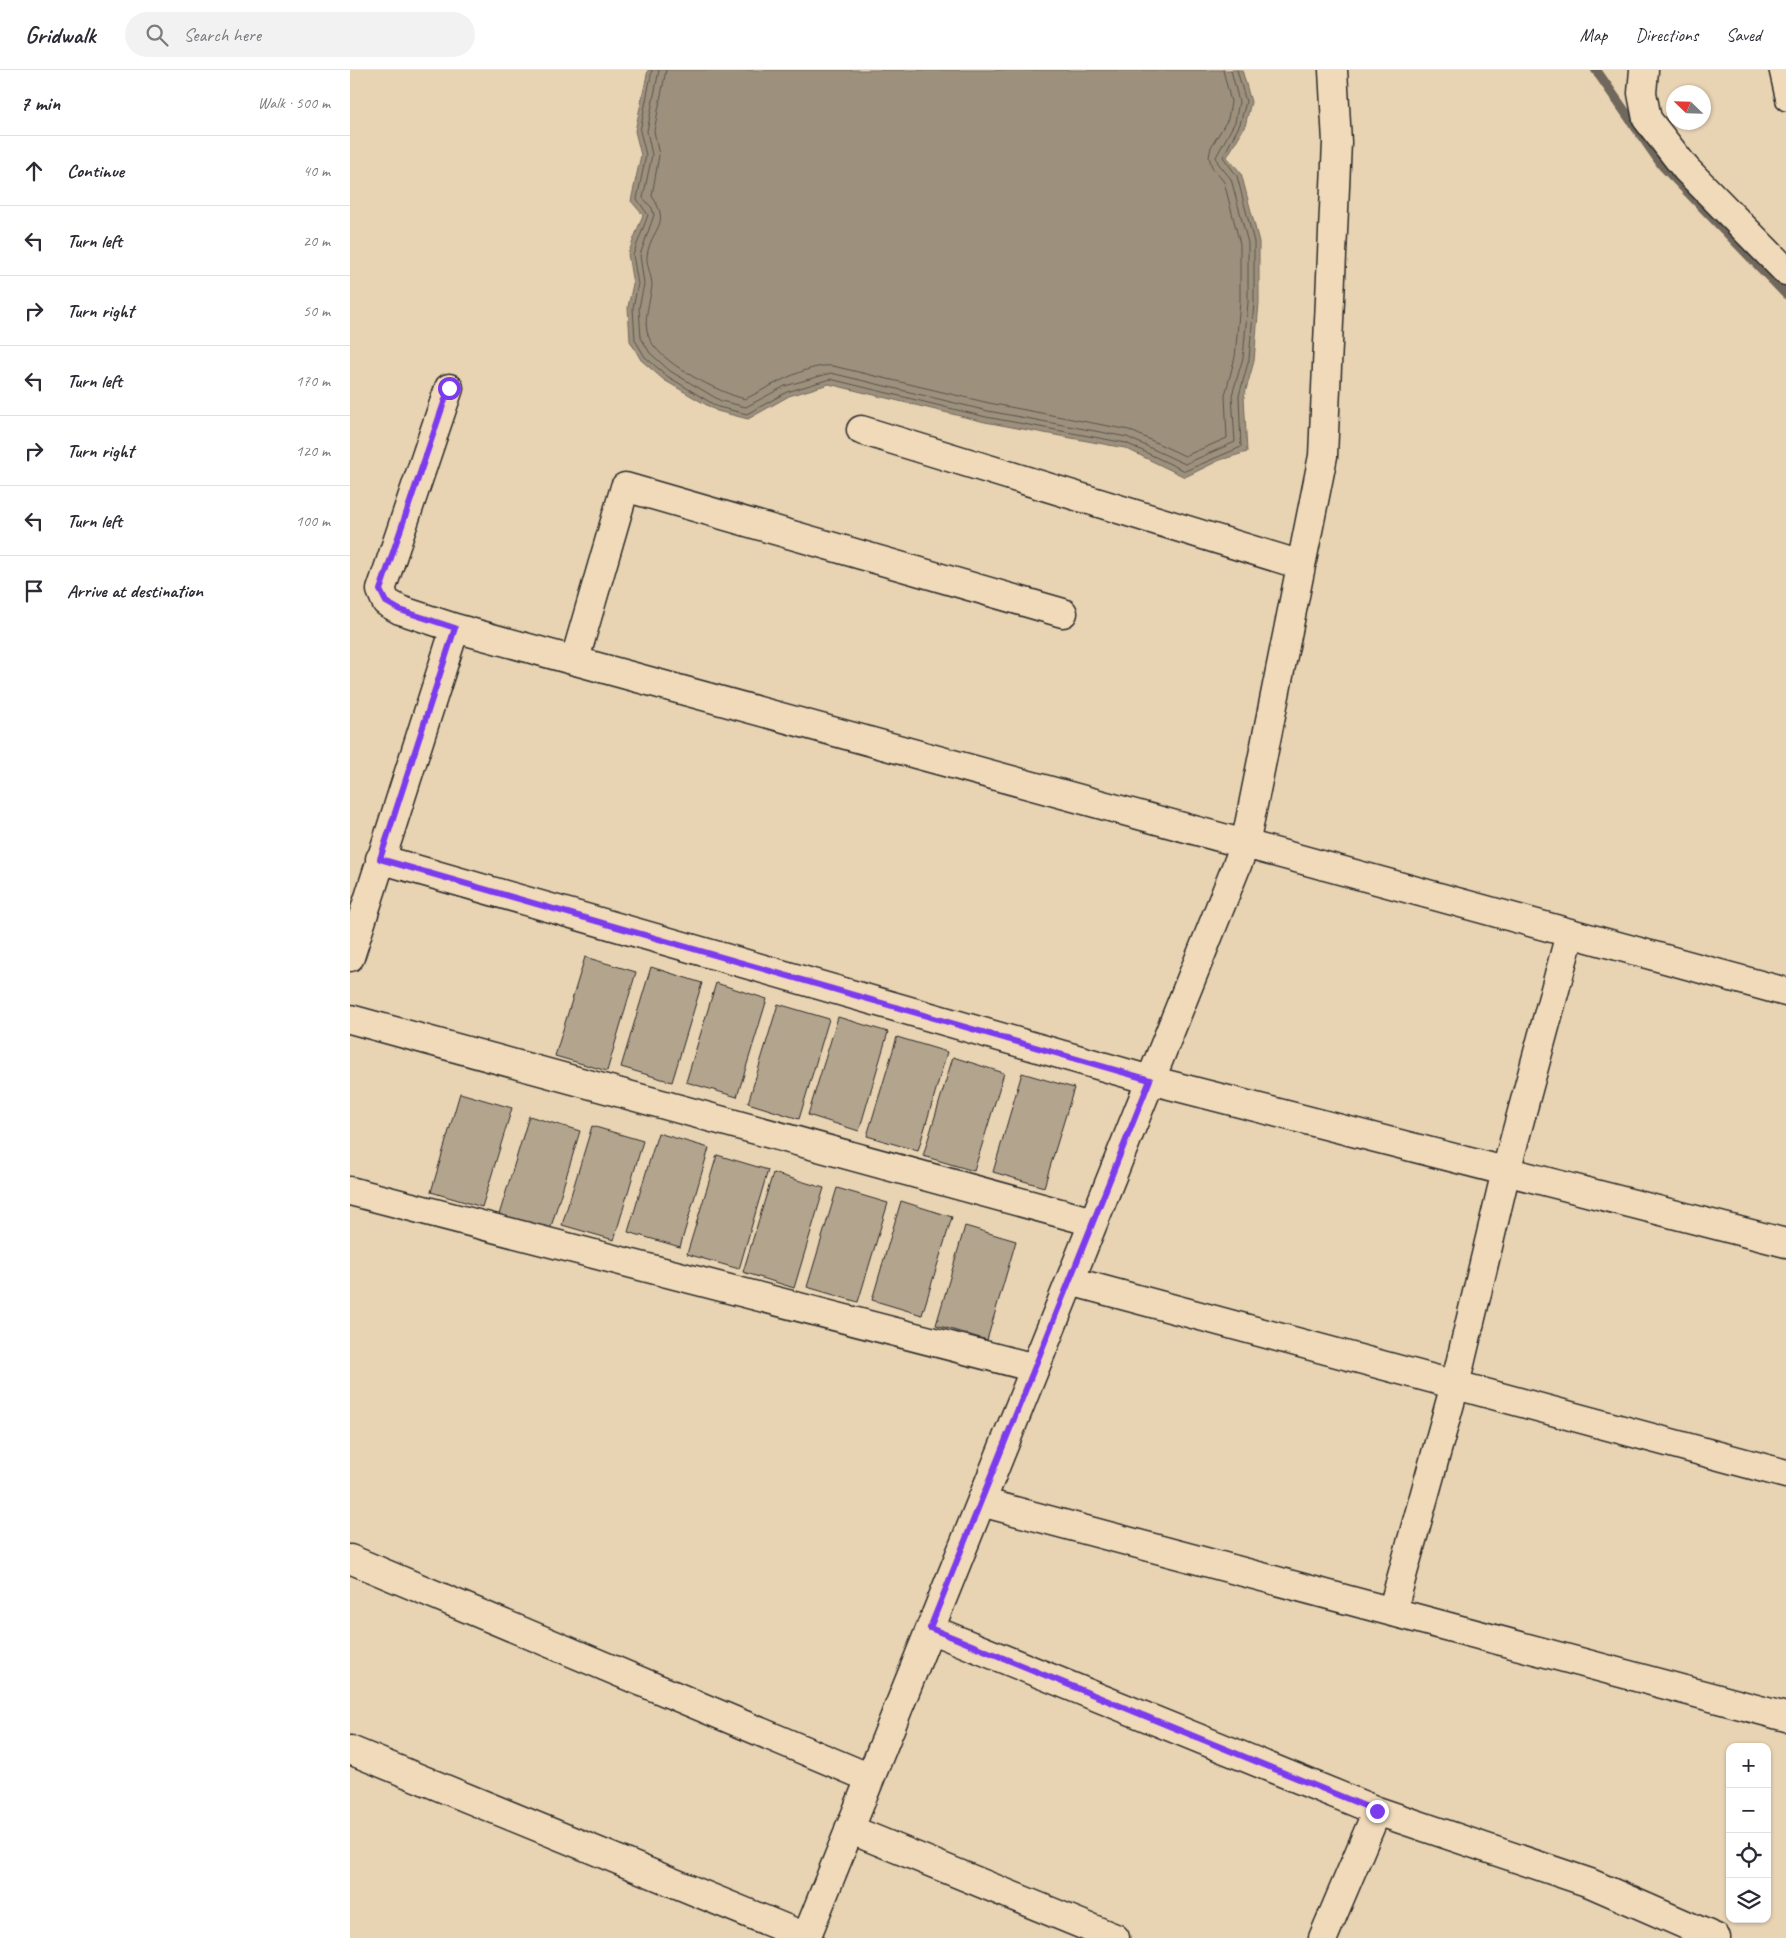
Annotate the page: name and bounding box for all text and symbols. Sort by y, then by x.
search box [125,12,475,57]
text: Gridwalk [25,20,95,50]
icon: search [143,21,171,49]
text: Search here [183,23,261,47]
text: Map [1580,24,1607,46]
text: Directions [1635,24,1698,46]
text: Saved [1726,24,1761,46]
north arrow [1666,85,1711,130]
text: 7 min [20,90,60,116]
text: Walk · 500 m [258,93,330,113]
icon: ahead [20,157,48,185]
text: Continue [67,159,124,183]
text: 40 m [303,161,330,181]
icon: left [20,227,48,255]
text: Turn left [67,229,122,253]
text: 20 m [303,231,330,251]
icon: right [20,297,48,325]
text: Turn right [67,299,134,323]
text: 50 m [303,301,330,321]
icon: left [20,367,48,395]
text: Turn left [67,369,122,393]
text: 170 m [296,371,330,391]
route start [438,377,461,400]
icon: right [20,437,48,465]
text: Turn right [67,439,134,463]
text: 120 m [296,441,330,461]
icon: left [20,507,48,535]
text: Turn left [67,509,122,533]
text: 100 m [296,511,330,531]
icon: arrive [20,577,48,605]
text: Arrive at destination [67,579,203,603]
map controls [1726,1743,1771,1923]
button: + [1726,1743,1771,1788]
button: − [1726,1788,1771,1833]
route end [1366,1800,1389,1823]
button: locate [1726,1833,1771,1878]
button: layers [1726,1878,1771,1923]

